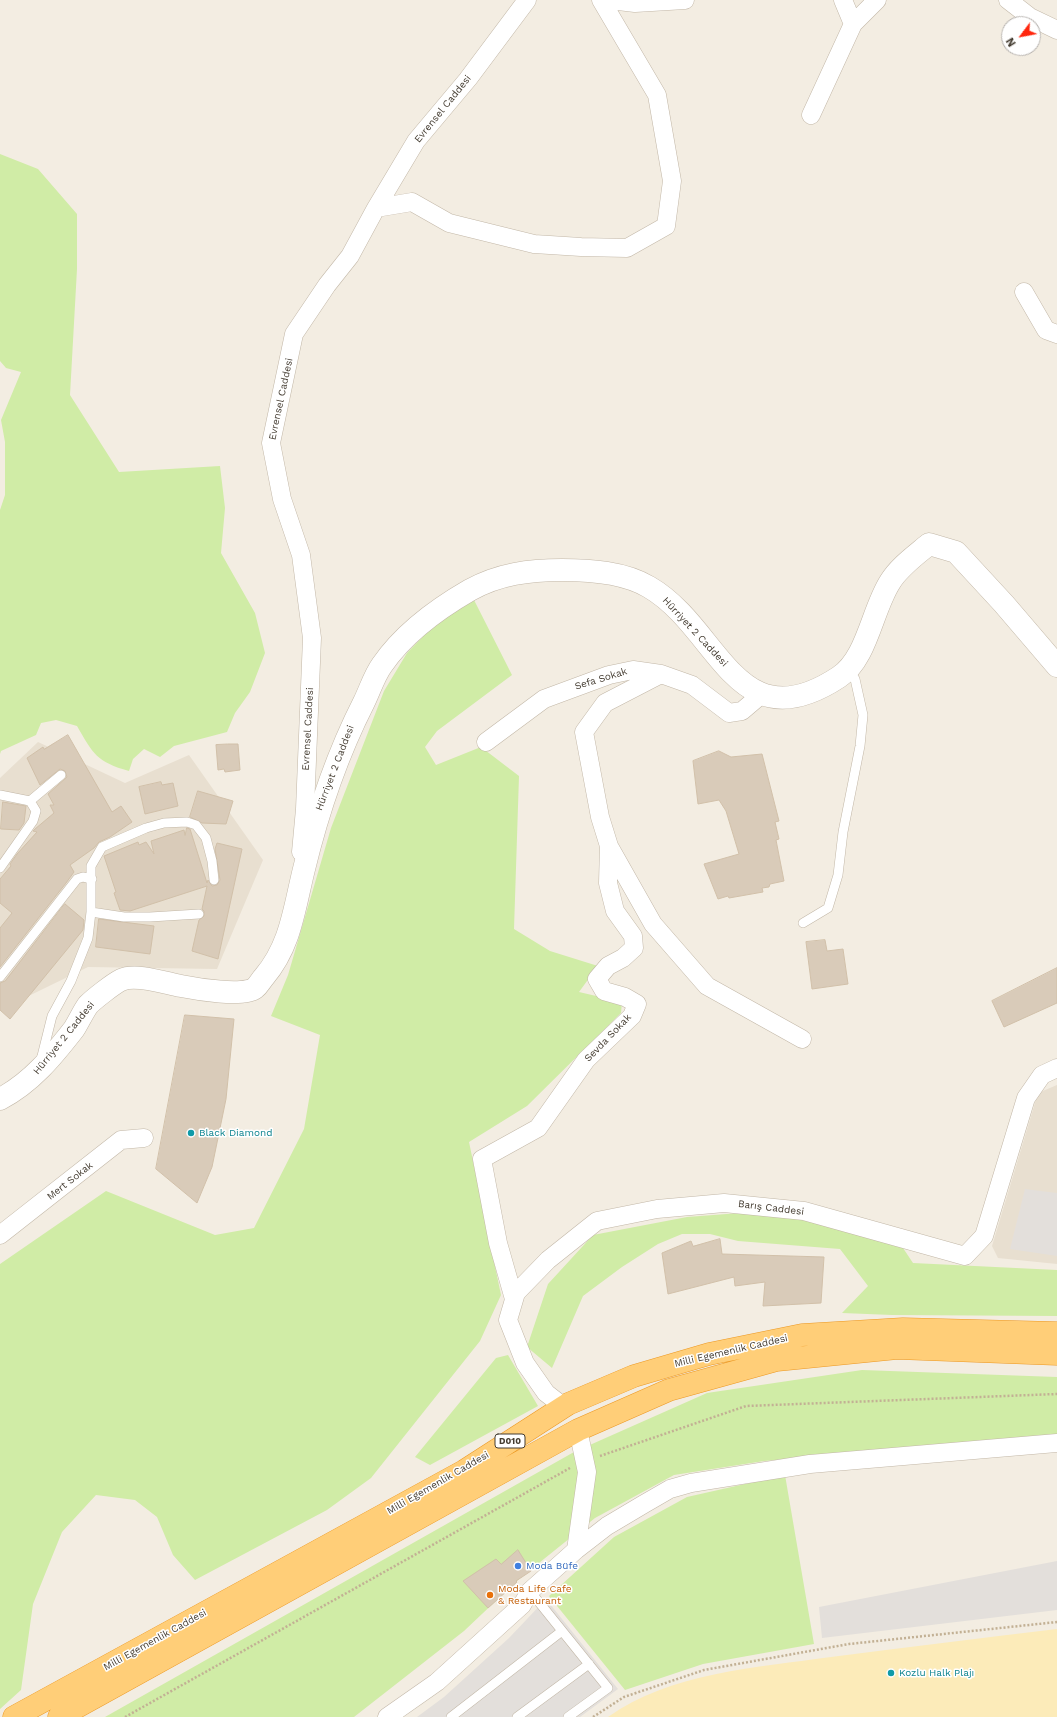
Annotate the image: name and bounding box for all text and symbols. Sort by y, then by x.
north arrow [1001,16,1041,56]
text: N [1004,35,1019,49]
street label: Evrensel Caddesi [412,73,474,145]
street label: Evrensel Caddesi [266,357,296,441]
street label: Hürriyet 2 Caddesi [660,595,730,669]
street label: Sefa Sokak [573,665,629,693]
street label: Evrensel Caddesi [300,687,316,771]
street label: Hürriyet 2 Caddesi [313,724,357,812]
street label: Hürriyet 2 Caddesi [31,999,97,1077]
street label: Sevda Sokak [582,1012,634,1064]
place label: Black Diamond [199,1127,272,1139]
marker: Black Diamond [186,1128,196,1138]
street label: Mert Sokak [45,1159,95,1203]
street label: Barış Caddesi [737,1198,805,1218]
street label: Milli Egemenlik Caddesi [673,1332,789,1370]
road number: D010 [495,1434,525,1448]
street label: Milli Egemenlik Caddesi [385,1449,491,1517]
place label: Moda Büfe [526,1560,578,1572]
marker: Moda Büfe [513,1561,523,1571]
place label: Moda Life Cafe & Restaurant [498,1583,571,1606]
marker: Moda Life Cafe & Restaurant [485,1590,495,1600]
street label: Milli Egemenlik Caddesi [101,1607,209,1673]
place label: Kozlu Halk Plajı [899,1667,974,1679]
marker: Kozlu Halk Plajı [886,1668,896,1678]

